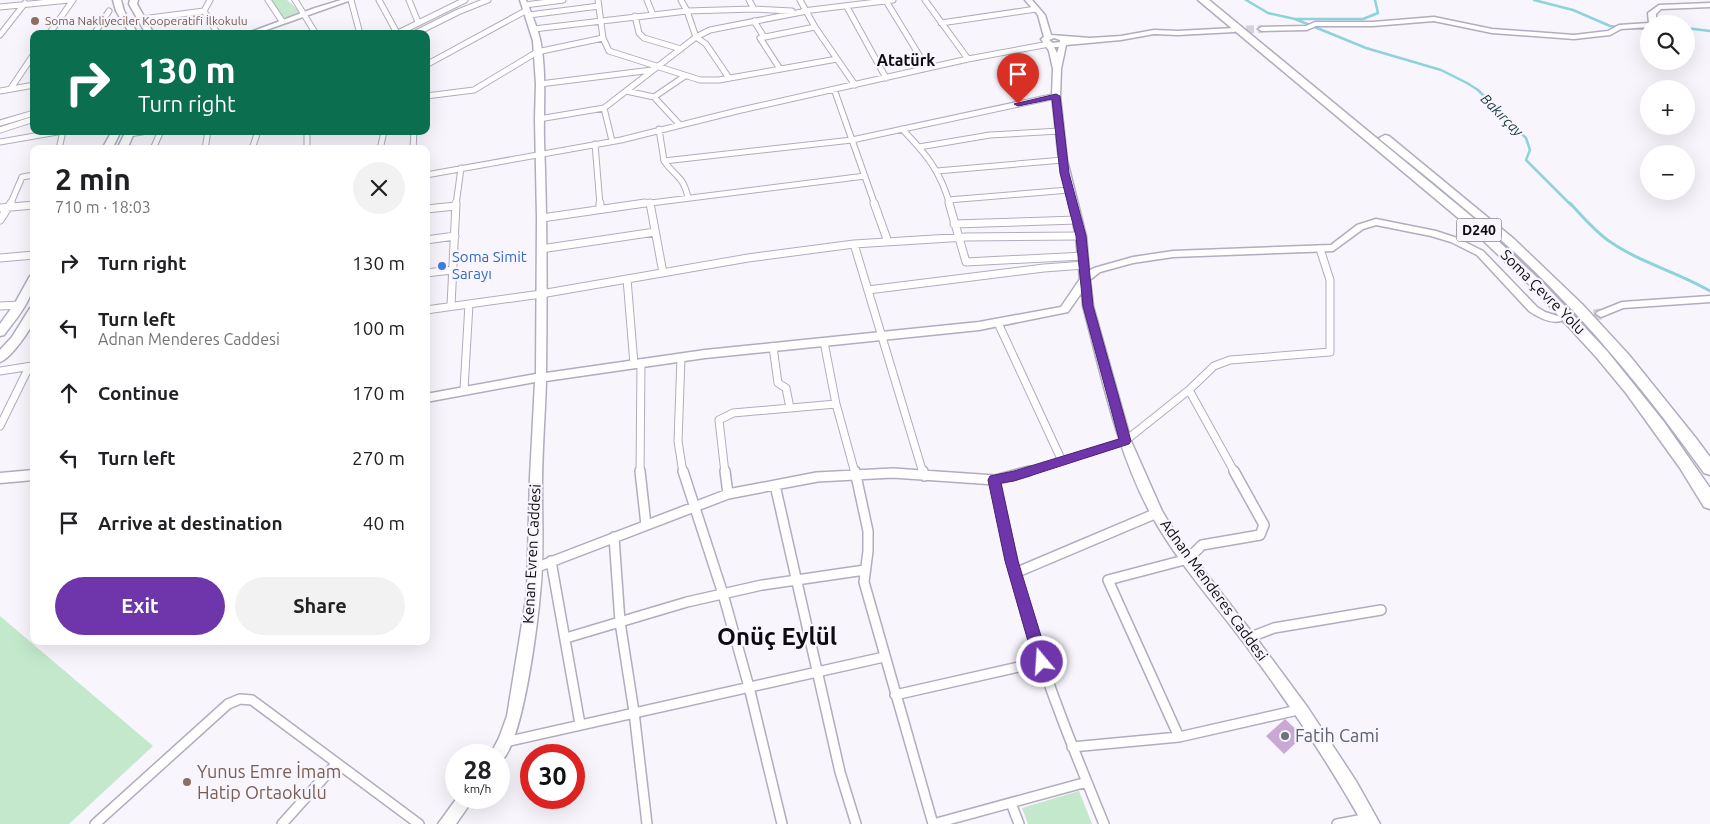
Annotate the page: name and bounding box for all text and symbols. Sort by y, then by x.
place label: Soma Nakliyeciler Kooperatifi İlkokulu [45,14,248,27]
marker: Soma Nakliyeciler Kooperatifi İlkokulu [29,15,41,27]
map controls [1640,15,1695,200]
button: search [1640,15,1695,70]
icon: right [55,50,120,115]
text: 130 m [138,50,236,90]
district label: Atatürk [877,51,935,69]
pin [997,53,1039,104]
icon: arrive [1004,60,1032,88]
button: + [1640,80,1695,135]
text: Turn right [138,91,236,116]
water label: Bakırçay [1478,91,1527,140]
button: − [1640,145,1695,200]
text: 2 min [55,162,131,196]
button: close [353,162,405,214]
text: 710 m · 18:03 [55,198,151,216]
road number: D240 [1456,218,1502,242]
street label: Soma Çevre Yolu [1498,246,1589,337]
place label: Soma Simit Sarayı [452,248,527,282]
icon: right [55,249,83,277]
text: Turn right [98,252,186,274]
text: 130 m [352,252,405,274]
marker: Soma Simit Sarayı [436,260,448,272]
text: Turn left [98,308,176,330]
icon: left [55,314,83,342]
text: 100 m [352,317,405,339]
text: Adnan Menderes Caddesi [98,330,280,348]
icon: ahead [55,379,83,407]
text: Continue [98,382,179,404]
text: 170 m [352,382,405,404]
icon: left [55,444,83,472]
text: Turn left [98,447,176,469]
text: 270 m [352,447,405,469]
street label: Kenan Evren Caddesi [519,484,544,624]
icon: arrive [55,509,83,537]
text: Arrive at destination [98,512,283,534]
text: 40 m [363,512,405,534]
street label: Adnan Menderes Caddesi [1157,516,1271,664]
button: Exit [55,577,225,635]
button: Share [235,577,405,635]
district label: Onüç Eylül [717,623,837,650]
position arrow [1015,635,1067,687]
place label: Fatih Cami [1295,725,1379,745]
marker: Fatih Cami [1279,730,1291,742]
speed limit sign: 30 [520,744,585,809]
text: 28 [463,756,492,784]
place label: Yunus Emre İmam Hatip Ortaokulu [197,761,341,802]
marker: Yunus Emre İmam Hatip Ortaokulu [181,776,193,788]
text: km/h [464,782,491,795]

